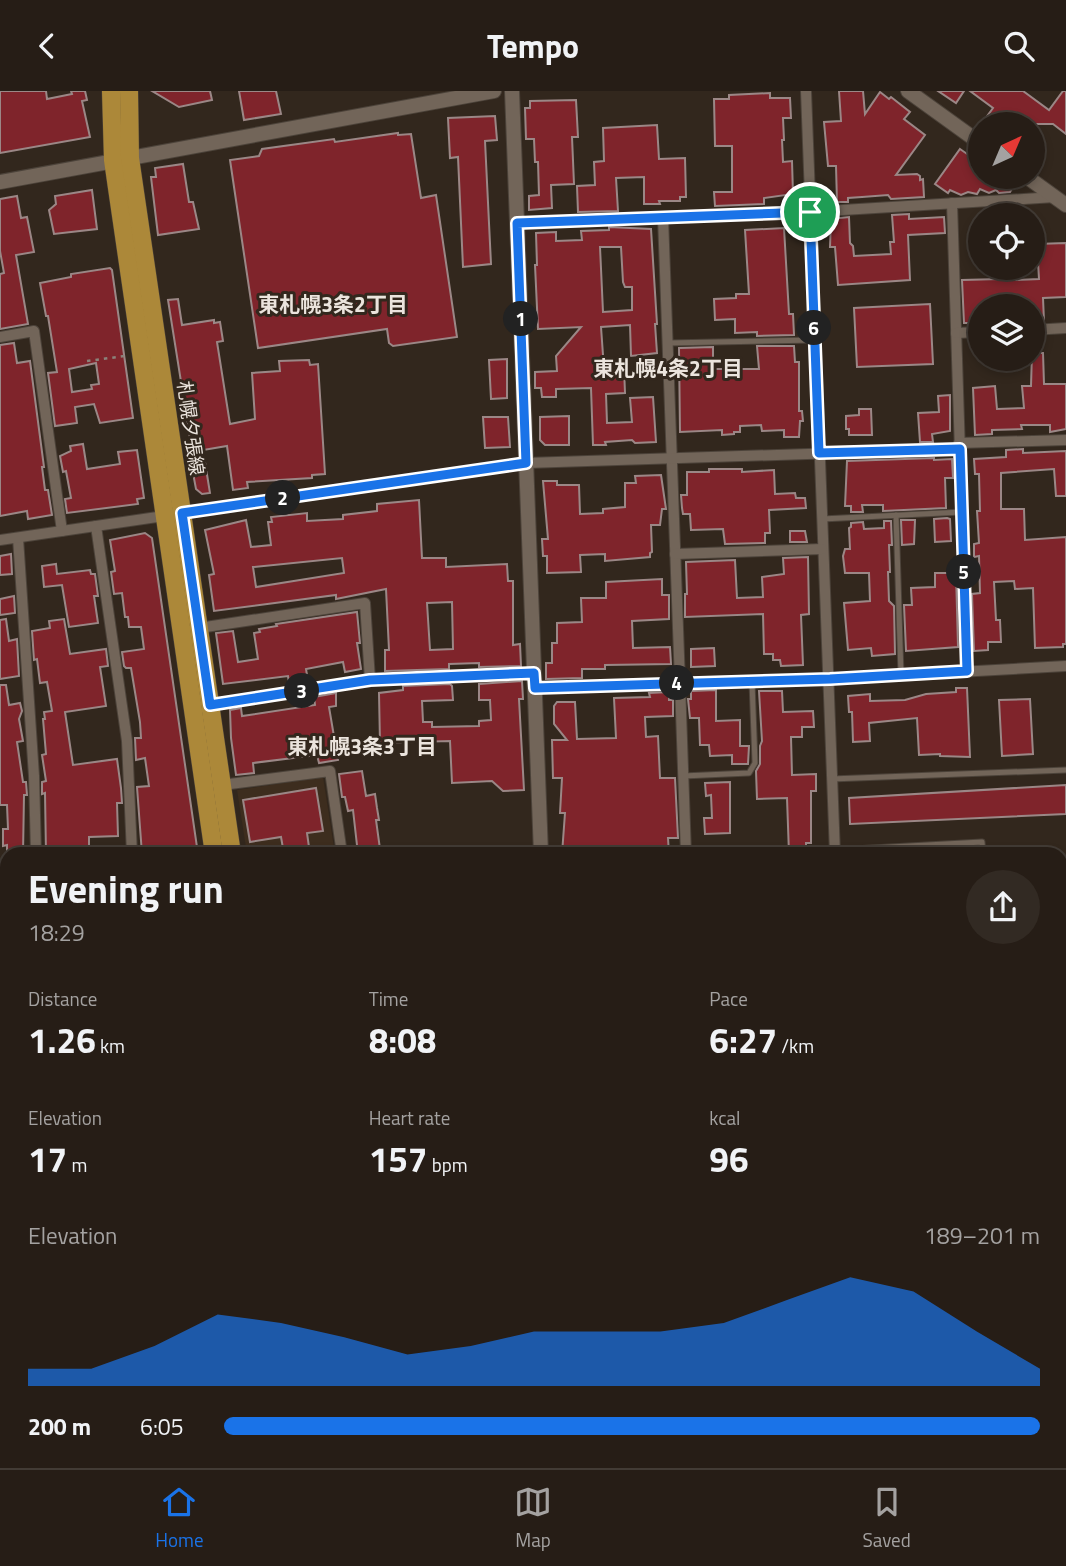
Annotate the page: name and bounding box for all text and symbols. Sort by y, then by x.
text: Tempo [487,22,579,70]
icon: back [28,27,66,65]
icon: search [1000,27,1038,65]
north arrow [968,112,1045,189]
map controls [968,112,1045,371]
pin [780,182,840,242]
icon: arrive [791,193,829,231]
button: locate [968,203,1045,280]
district label: 東札幌3条2丁目 [258,288,408,320]
button: layers [968,294,1045,371]
pin: 1 [504,301,538,337]
text: 1 [515,304,526,333]
pin: 6 [796,310,832,345]
text: 6 [808,313,819,342]
district label: 東札幌4条2丁目 [593,352,743,384]
street label: 札幌夕張線 [171,379,212,477]
pin: 2 [266,481,300,515]
text: 2 [277,483,288,512]
pin: 5 [946,554,982,589]
text: 5 [958,557,969,586]
pin: 4 [660,665,694,701]
text: 4 [671,668,682,697]
pin: 3 [284,673,320,709]
text: 3 [296,676,307,705]
district label: 東札幌3条3丁目 [287,730,437,762]
text: Evening run [28,860,224,918]
button: share [966,870,1040,944]
text: 18:29 [28,915,85,950]
text: Distance [28,984,97,1013]
text: Time [369,984,408,1013]
text: Pace [709,984,748,1013]
text: 1.26 [28,1013,96,1067]
text: 8:08 [369,1013,436,1067]
text: 6:27 [709,1013,777,1067]
text: km [96,1031,125,1060]
text: /km [777,1031,814,1060]
text: Elevation [28,1103,102,1132]
text: Heart rate [369,1103,450,1132]
text: kcal [709,1103,740,1132]
text: 17 [28,1132,67,1186]
text: 157 [369,1132,427,1186]
text: 96 [709,1132,749,1186]
text: m [67,1150,87,1179]
text: bpm [427,1150,468,1179]
text: Elevation [28,1218,117,1253]
text: 189–201 m [924,1218,1040,1253]
text: 200 m [28,1409,91,1444]
text: 6:05 [140,1409,184,1444]
tab: Home [155,1483,203,1554]
tab: Map [514,1483,552,1554]
tab: Saved [862,1483,911,1554]

